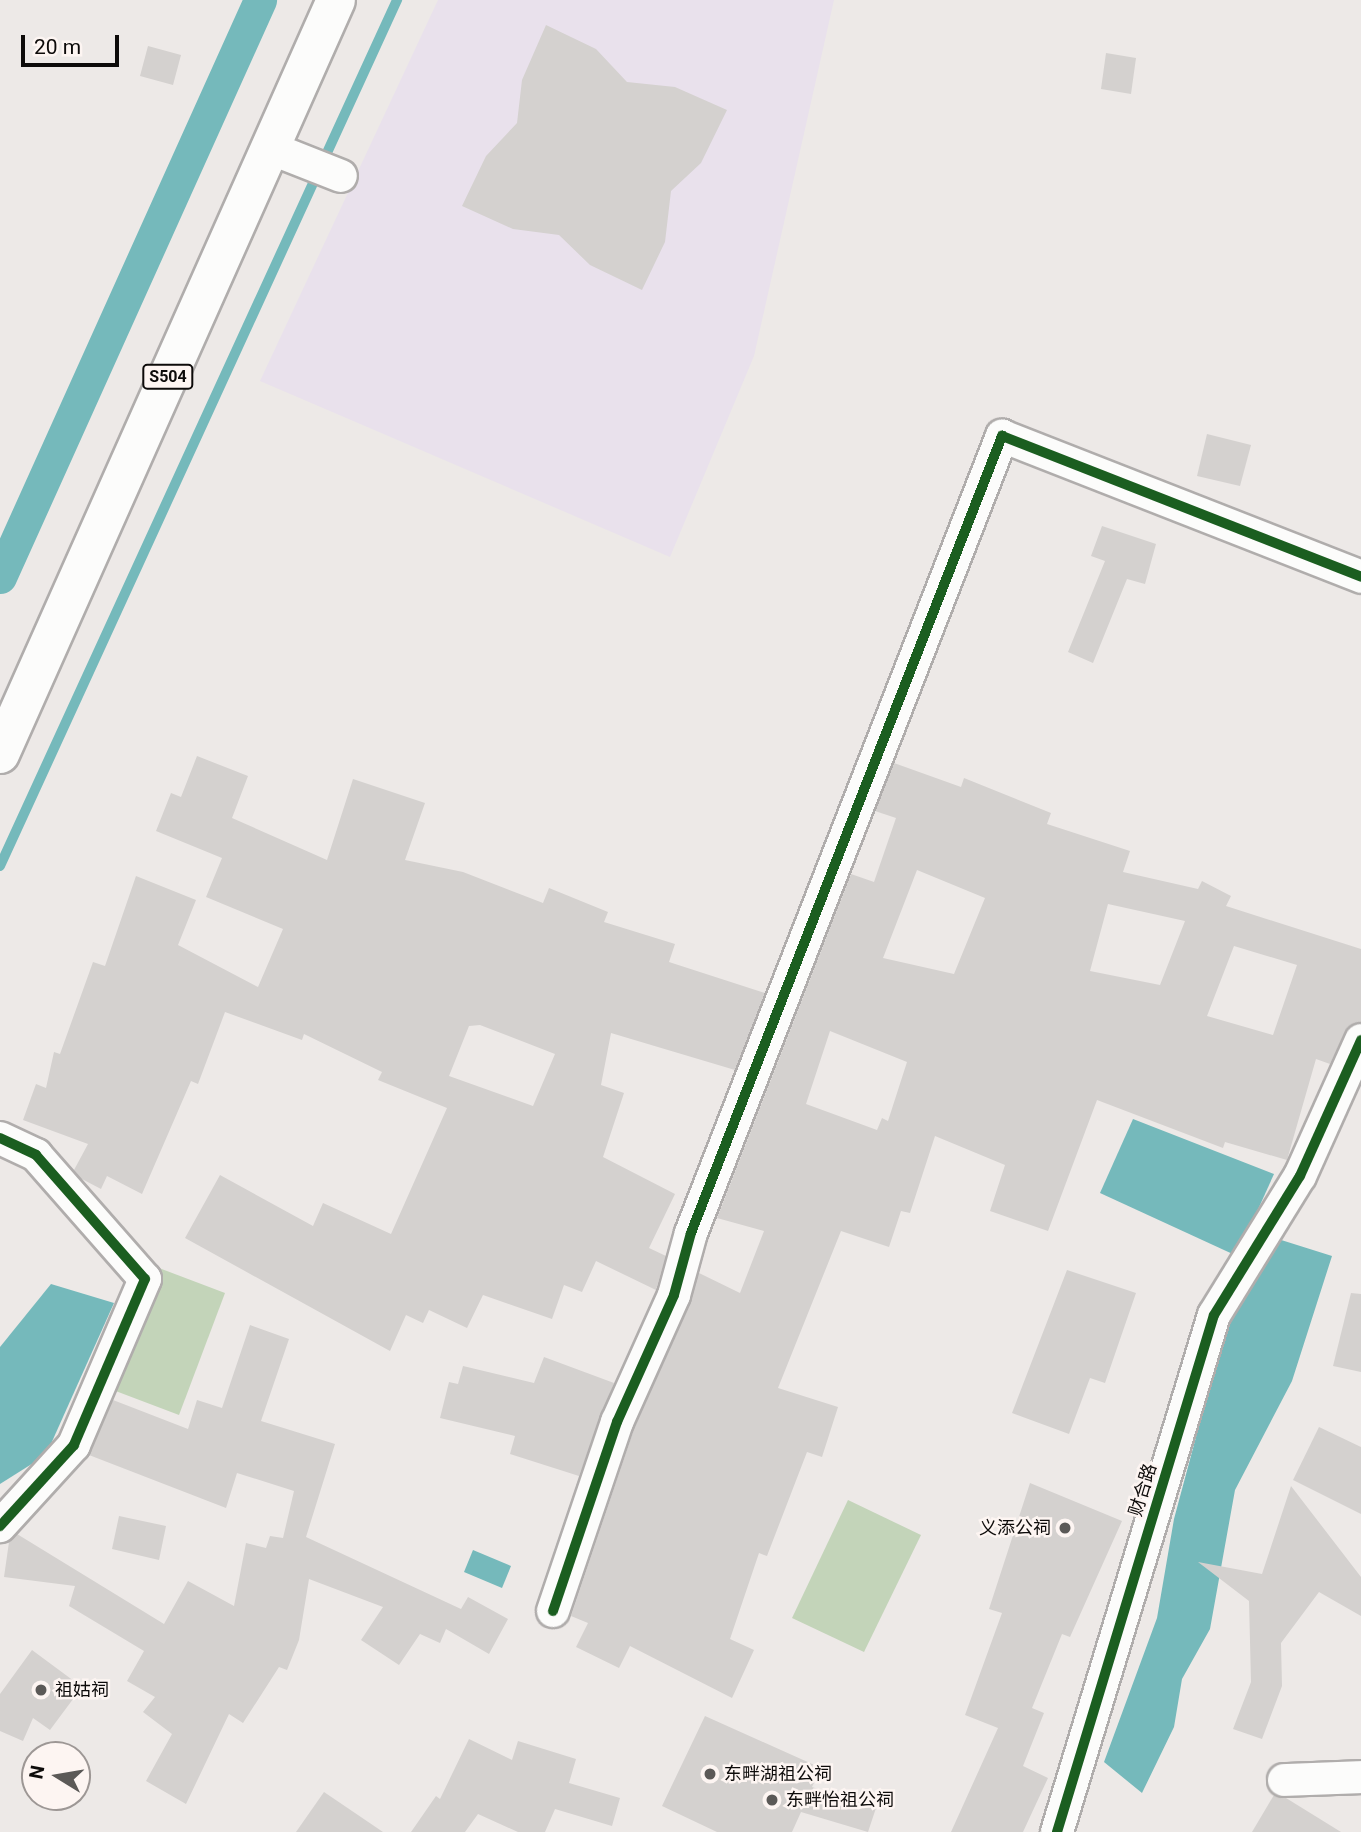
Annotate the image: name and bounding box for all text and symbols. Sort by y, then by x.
scale bar [24,21,122,65]
text: 20 m [34,35,81,59]
road number: S504 [142,364,194,390]
street label: 财合路 [1125,1461,1161,1519]
place label: 义添公祠 [979,1517,1051,1539]
marker: 义添公祠 [1057,1520,1073,1536]
place label: 祖姑祠 [55,1679,109,1701]
marker: 祖姑祠 [33,1682,49,1698]
north arrow [21,1741,91,1811]
place label: 东畔湖祖公祠 [724,1763,832,1785]
text: N [24,1764,49,1781]
marker: 东畔湖祖公祠 [702,1766,718,1782]
place label: 东畔怡祖公祠 [786,1789,894,1811]
marker: 东畔怡祖公祠 [764,1792,780,1808]

